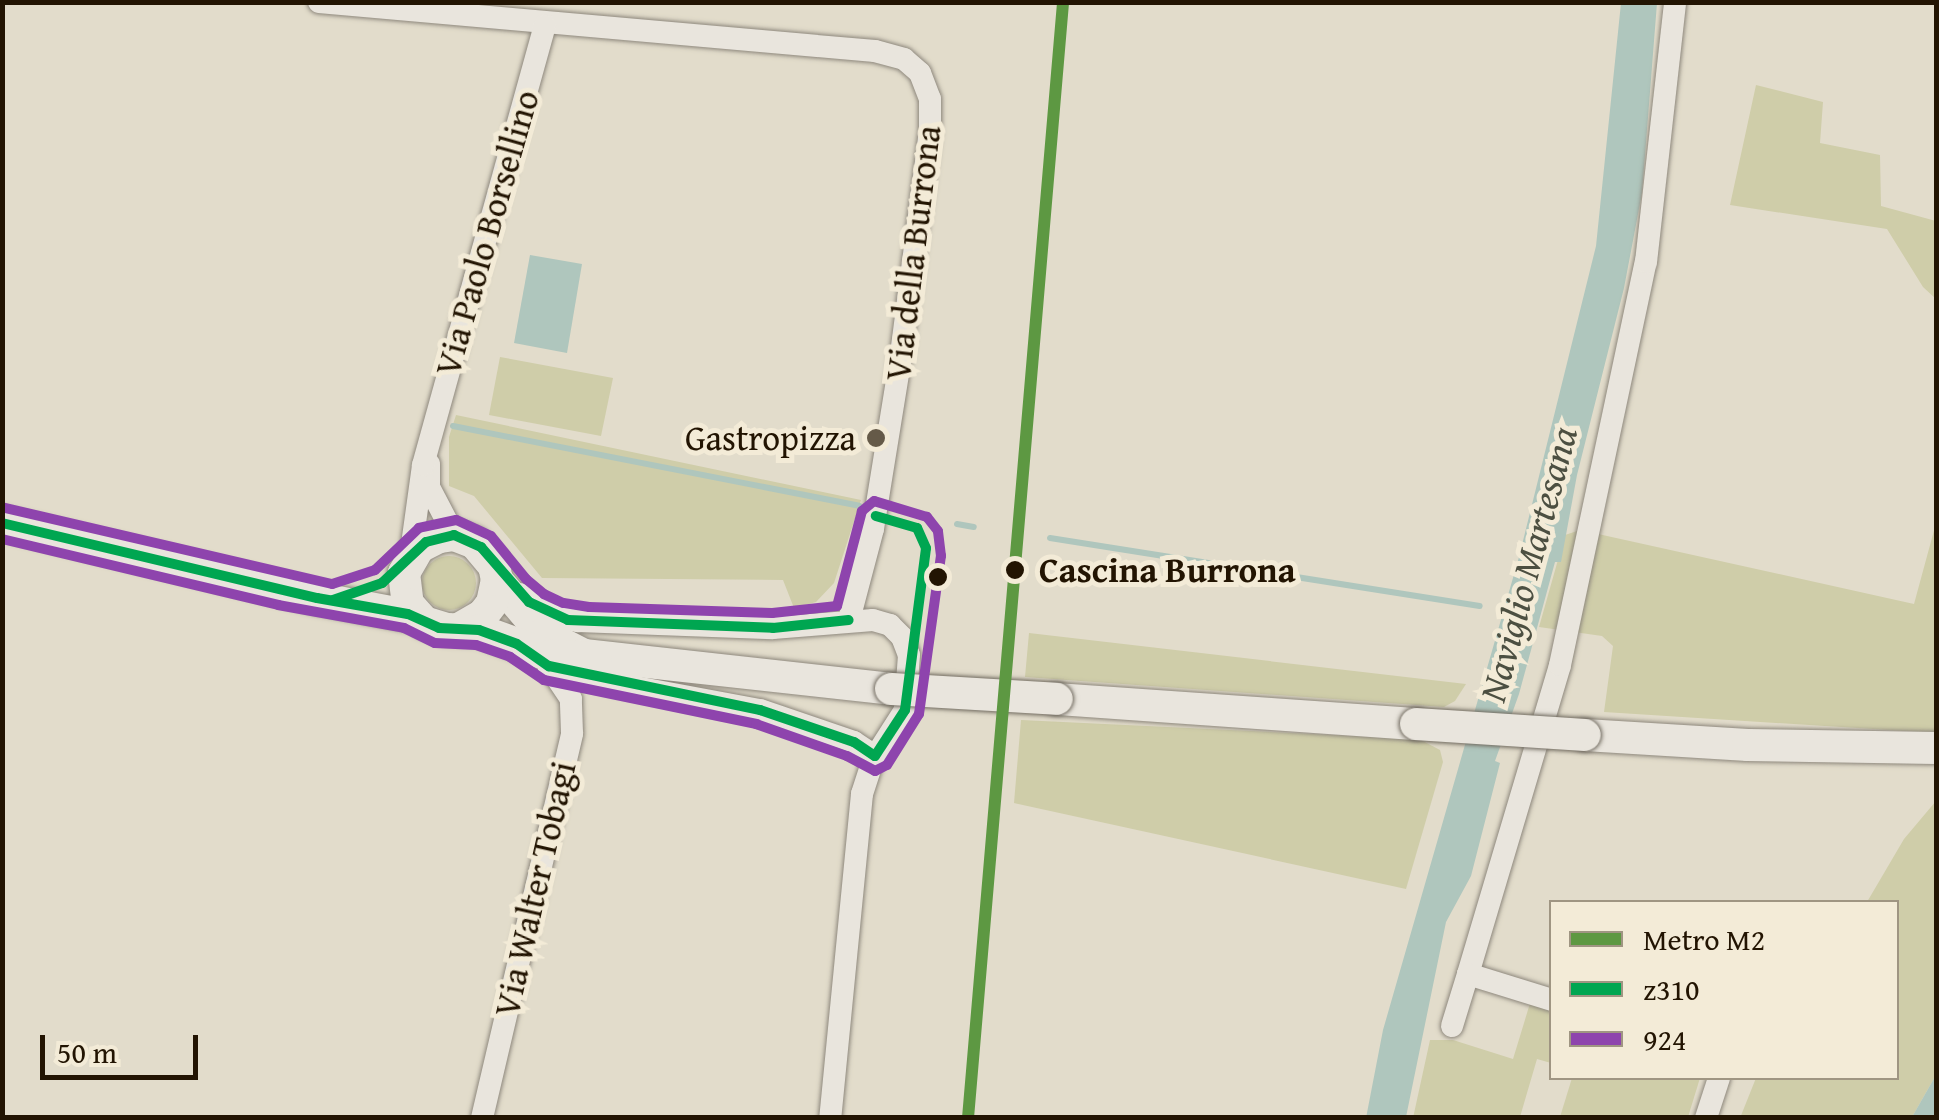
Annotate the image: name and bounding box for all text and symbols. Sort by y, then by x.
street label: Via Paolo Borsellino [426,85,548,381]
street label: Via della Burrona [876,123,950,383]
place label: Gastropizza [685,417,856,459]
water label: Naviglio Martesana [1469,421,1587,707]
marker: Gastropizza [865,427,887,449]
place label: Cascina Burrona [1039,549,1296,591]
marker: Cascina Burrona [1000,555,1030,585]
unlabelled marker [928,567,948,587]
street label: Via Walter Tobagi [485,757,585,1021]
legend [1549,900,1899,1080]
text: Metro M2 [1643,917,1765,961]
text: z310 [1643,967,1699,1011]
scale bar [45,1015,202,1077]
text: 924 [1643,1017,1686,1061]
text: 50 m [57,1030,117,1074]

